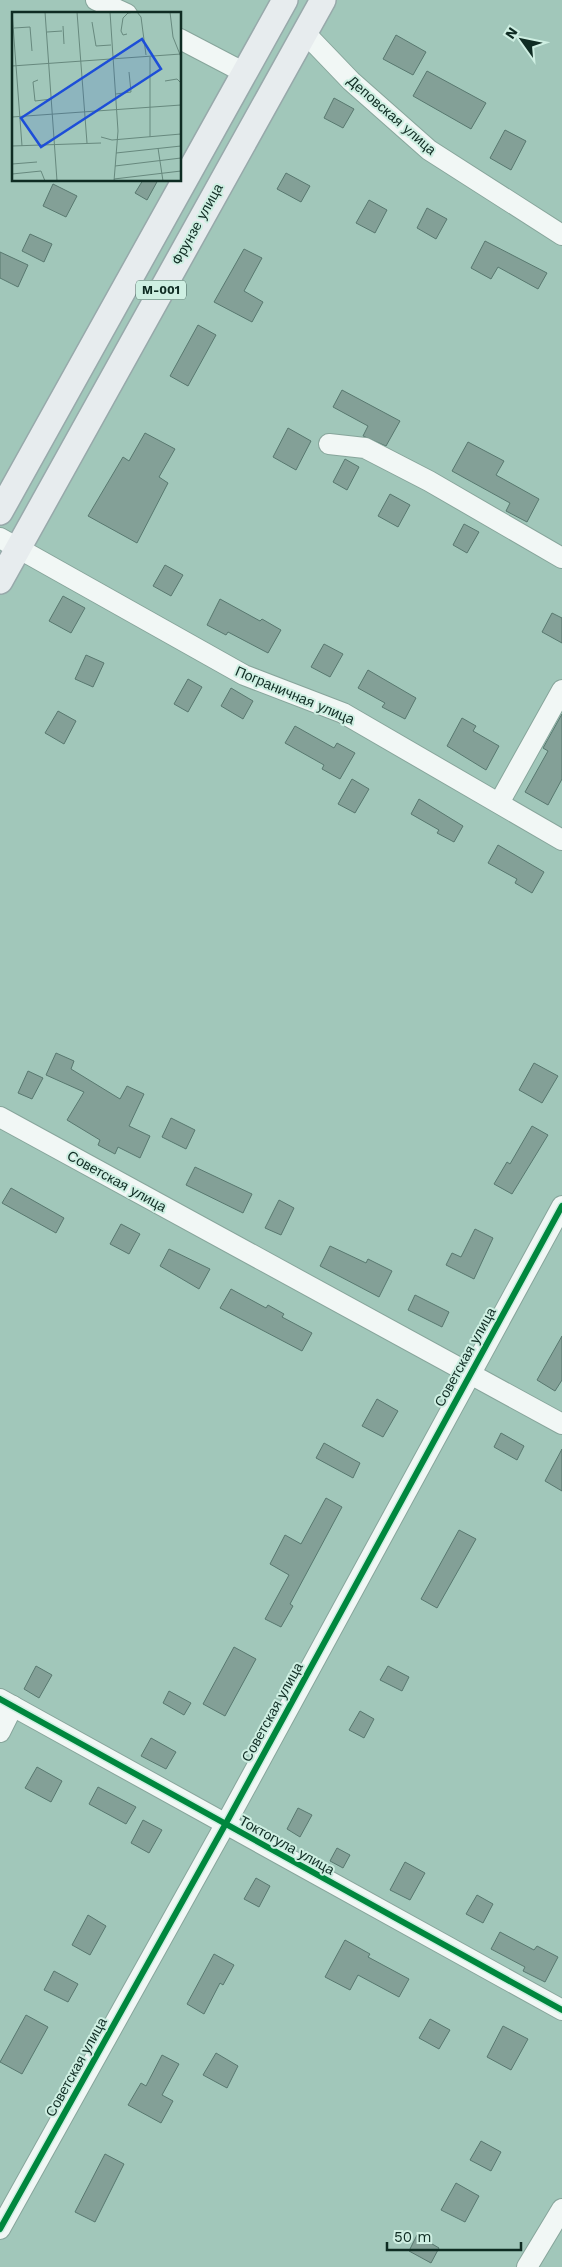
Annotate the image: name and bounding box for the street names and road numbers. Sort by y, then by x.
street label: Деповская улица [344,72,440,158]
street label: Фрунзе улица [168,180,226,267]
road number: M-001 [136,280,186,300]
street label: Пограничная улица [233,663,357,727]
street label: Советская улица [65,1147,170,1215]
street label: Советская улица [431,1304,499,1409]
street label: Советская улица [238,1659,306,1764]
street label: Токтогула улица [237,1812,338,1878]
street label: Советская улица [42,2014,110,2119]

